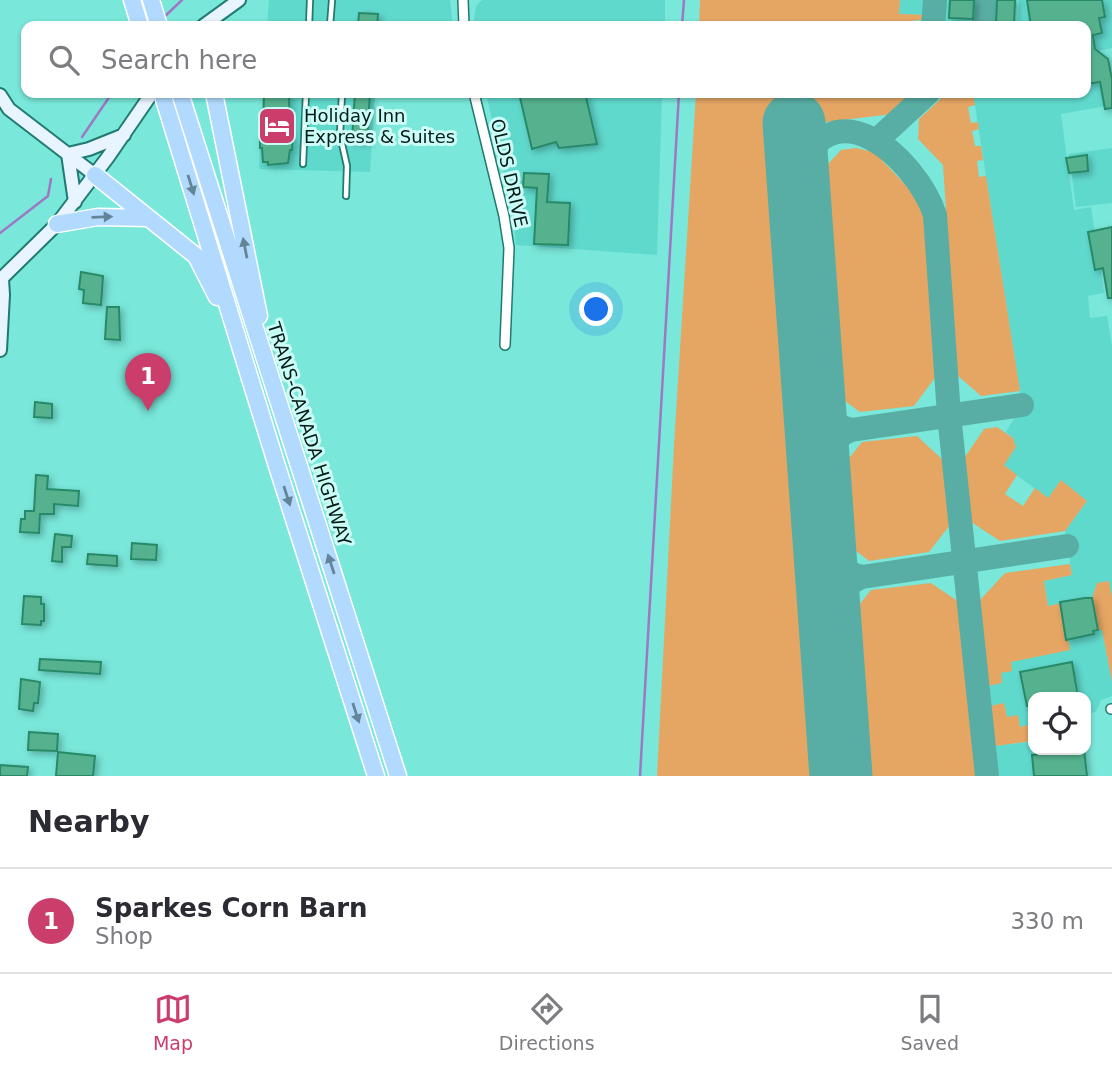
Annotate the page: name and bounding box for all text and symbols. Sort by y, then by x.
search box [21,21,1091,98]
icon: search [45,41,83,79]
text: Search here [101,45,257,75]
hotel icon: Holiday Inn Express & Suites [256,105,298,147]
place label: Holiday Inn Express & Suites [304,105,455,147]
street label: OLDS DRIVE [487,117,532,229]
one-way arrow [186,175,196,196]
one-way arrow [91,212,113,223]
one-way arrow [240,237,251,259]
your location [579,292,613,326]
street label: TRANS-CANADA HIGHWAY [263,318,356,549]
pin: 1 [125,353,171,411]
one-way arrow [282,486,292,507]
one-way arrow [325,554,335,575]
map controls [1028,692,1091,755]
button: locate [1028,692,1091,755]
one-way arrow [351,702,362,723]
text: Nearby [28,804,150,839]
text: Sparkes Corn Barn [95,893,367,923]
text: 1 [43,908,59,934]
text: 330 m [1010,908,1084,934]
text: Shop [95,923,153,949]
tab: Map [153,990,193,1054]
tab: Directions [499,990,595,1054]
tab: Saved [900,990,959,1054]

